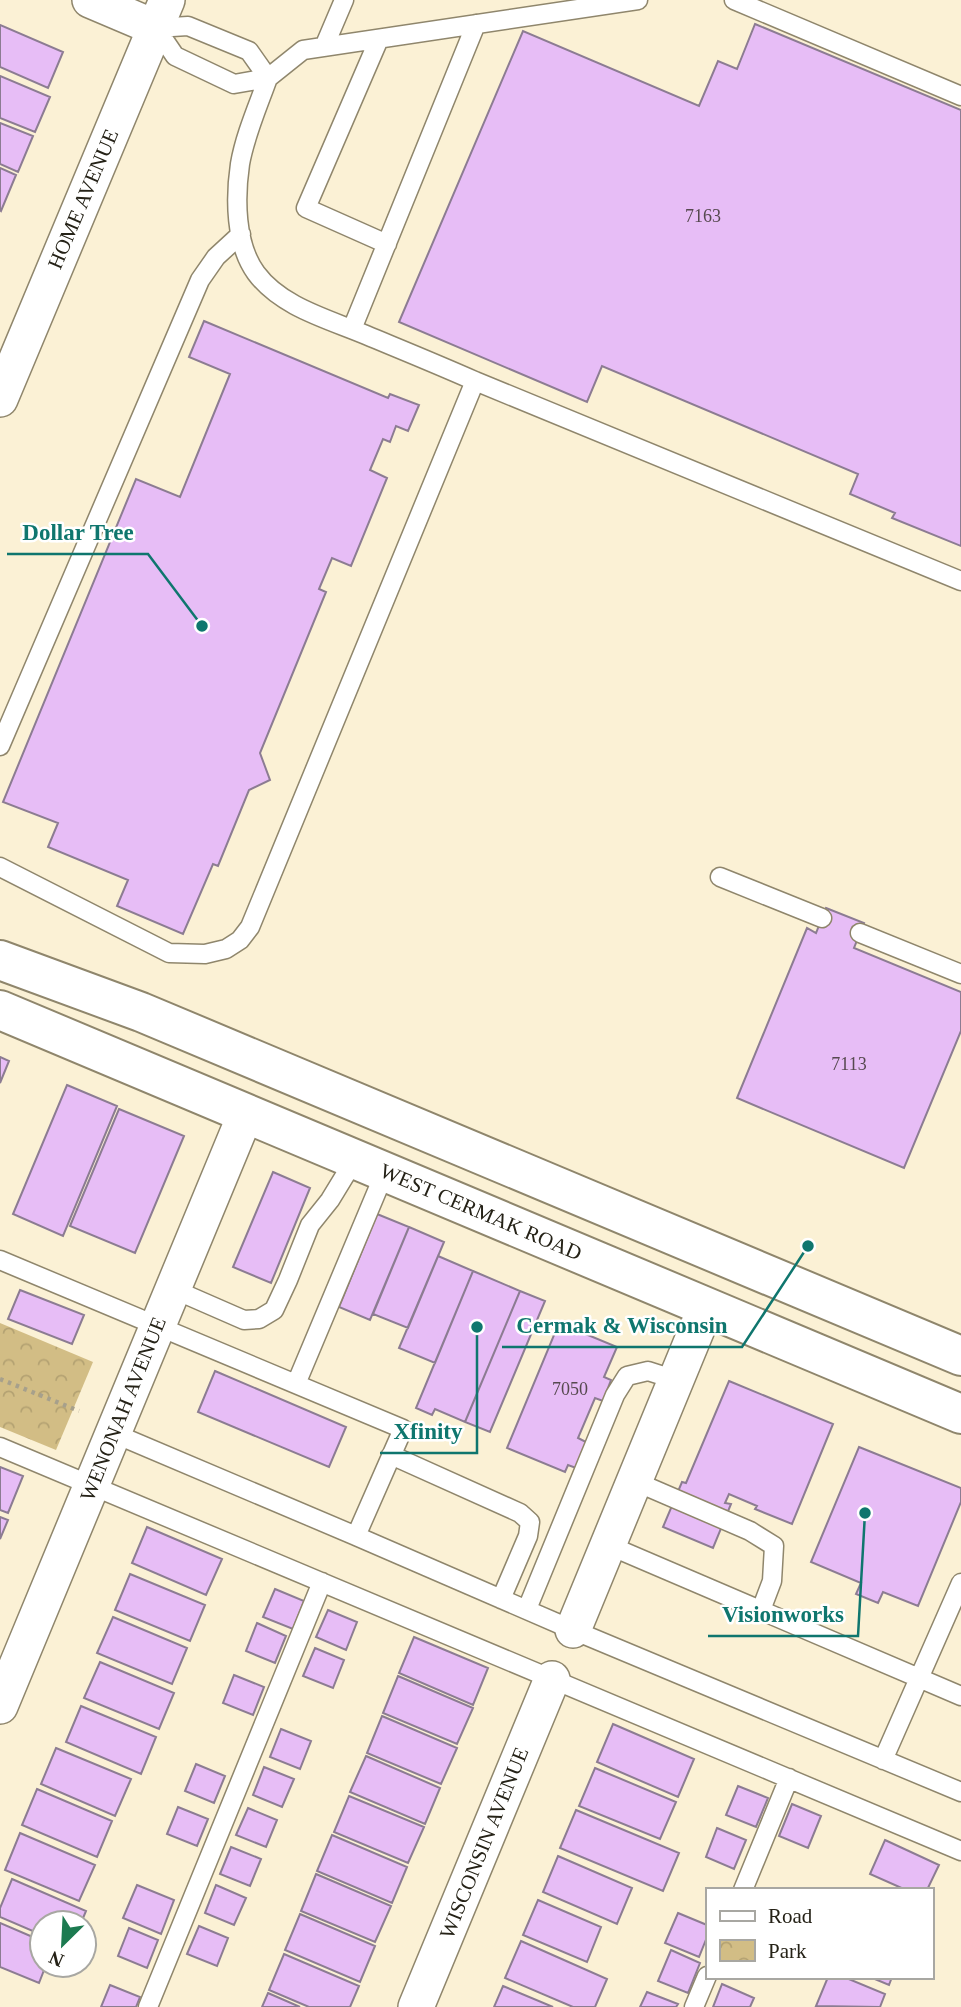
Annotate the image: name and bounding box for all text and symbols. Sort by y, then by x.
street label: HOME AVENUE [43,125,123,273]
house number: 7163 [685,206,721,226]
callout: Dollar Tree [7,510,148,554]
text: Dollar Tree [22,520,134,545]
house number: 7113 [831,1054,867,1074]
street label: WEST CERMAK ROAD [377,1159,585,1265]
callout: Cermak & Wisconsin [502,1303,742,1347]
text: Cermak & Wisconsin [516,1313,728,1338]
street label: WENONAH AVENUE [75,1314,171,1504]
house number: 7050 [552,1379,588,1399]
callout: Xfinity [380,1409,477,1453]
text: Xfinity [394,1419,463,1444]
callout: Visionworks [708,1592,858,1636]
text: Visionworks [722,1602,844,1627]
street label: WISCONSIN AVENUE [435,1744,533,1942]
legend [706,1888,933,1979]
text: Road [768,1904,813,1928]
north arrow [28,1909,98,1979]
text: Park [768,1939,807,1963]
text: N [46,1947,67,1971]

